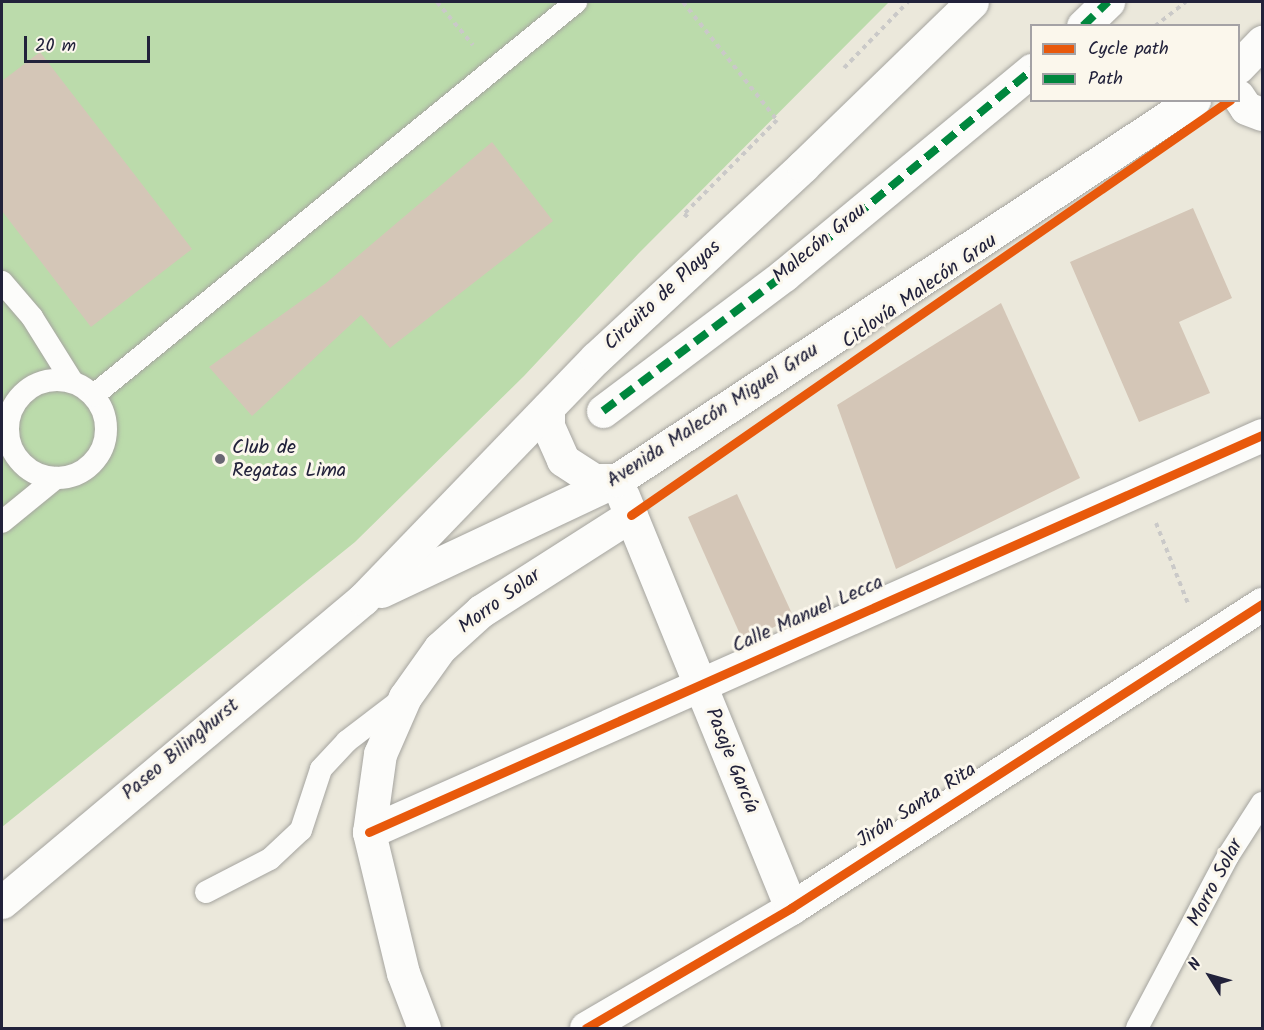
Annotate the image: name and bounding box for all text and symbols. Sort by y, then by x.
scale bar [27,24,153,62]
legend [1030,24,1240,102]
text: 20 m [35,32,76,61]
text: Cycle path [1088,35,1169,64]
text: Path [1088,65,1123,94]
street label: Malecón Grau [768,199,872,289]
street label: Ciclovía Malecón Grau [838,229,1002,355]
street label: Circuito de Playas [600,236,726,356]
street label: Avenida Malecón Miguel Grau [603,339,823,493]
place label: Club de Regatas Lima [232,436,346,483]
marker: Club de Regatas Lima [213,452,227,466]
street label: Morro Solar [454,564,546,640]
street label: Calle Manuel Lecca [729,571,887,659]
street label: Paseo Bilinghurst [118,694,244,806]
street label: Pasaje García [699,705,763,817]
street label: Jirón Santa Rita [853,758,981,854]
street label: Morro Solar [1183,835,1249,931]
north arrow [1180,946,1240,1006]
text: N [1182,953,1208,976]

